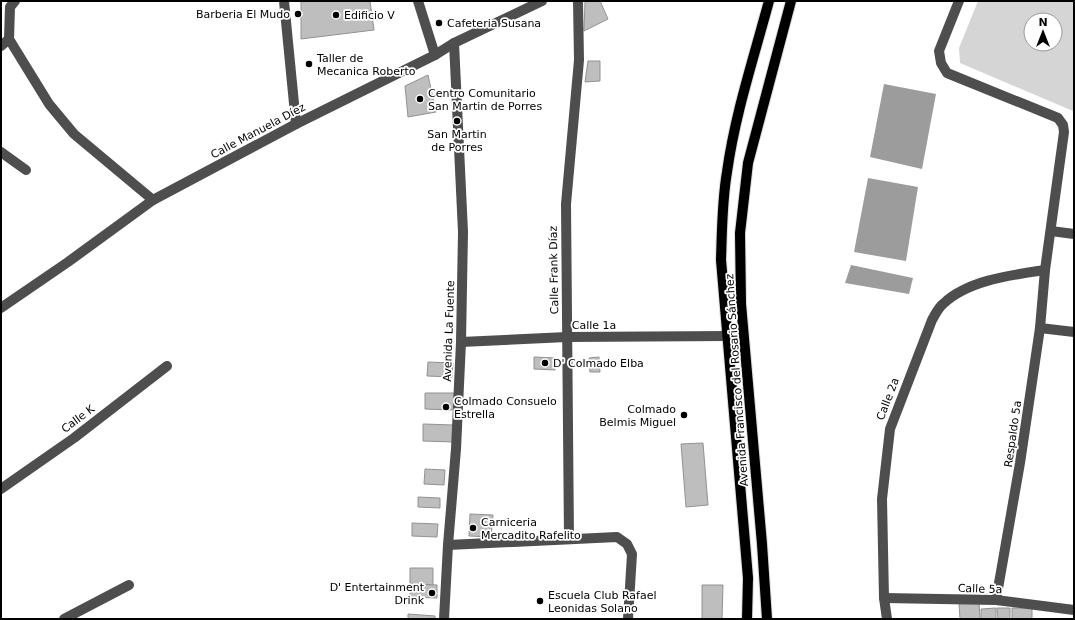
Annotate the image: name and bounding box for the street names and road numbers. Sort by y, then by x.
street label: Calle Manuela Díez [209,100,308,161]
street label: Calle Frank Díaz [547,225,561,314]
street label: Avenida Francisco del Rosario Sánchez [723,273,751,487]
street label: Avenida La Fuente [441,280,457,382]
street label: Calle 1a [572,319,616,332]
street label: Calle 2a [874,376,902,422]
street label: Respaldo 5a [1002,400,1024,468]
street label: Calle K [59,402,98,436]
street label: Calle 5a [958,582,1002,596]

